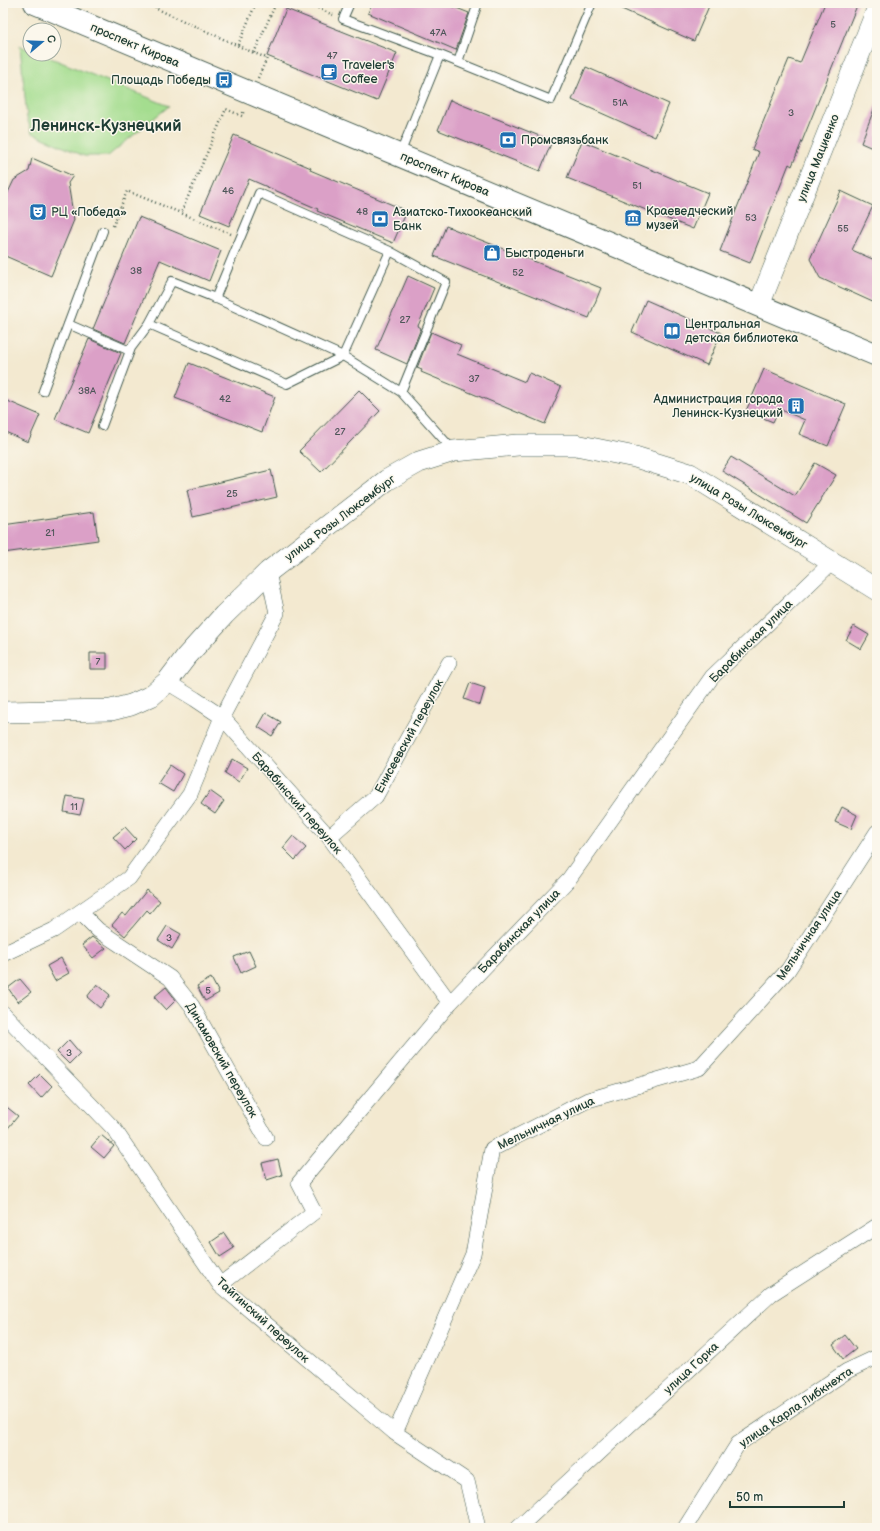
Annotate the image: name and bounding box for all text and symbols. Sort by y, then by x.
house number: 5 [830,19,836,31]
street label: проспект Кирова [88,20,182,71]
north arrow [22,22,62,62]
house number: 47А [429,27,447,39]
text: С [44,33,58,45]
house number: 47 [326,50,338,62]
place label: Traveler's Coffee [342,58,395,87]
cafe icon: Traveler's Coffee [319,62,339,82]
bus stop icon: Площадь Победы [214,70,234,90]
place label: Площадь Победы [111,73,211,88]
house number: 51А [612,97,629,109]
house number: 3 [788,107,794,119]
street label: улица Мациенко [794,112,843,204]
district label: Ленинск-Кузнецкий [30,117,181,136]
bank icon: Промсвязьбанк [498,130,518,150]
place label: Промсвязьбанк [521,133,609,148]
street label: проспект Кирова [398,149,492,200]
house number: 51 [632,180,642,192]
house number: 46 [222,185,234,197]
theatre icon: РЦ «Победа» [28,202,48,222]
place label: Краеведческий музей [646,204,733,233]
place label: РЦ «Победа» [51,205,127,220]
place label: Азиатско-Тихоокеанский Банк [392,205,532,234]
house number: 48 [356,206,368,218]
museum icon: Краеведческий музей [623,208,643,228]
bank icon: Азиатско-Тихоокеанский Банк [370,209,390,229]
house number: 53 [745,212,757,224]
house number: 55 [837,223,849,235]
shop icon: Быстроденьги [482,243,502,263]
place label: Быстроденьги [505,246,584,261]
house number: 38 [130,265,142,277]
house number: 52 [512,267,524,279]
house number: 27 [400,314,410,326]
place label: Центральная детская библиотека [685,317,798,346]
library icon: Центральная детская библиотека [662,321,682,341]
house number: 37 [468,373,480,385]
house number: 38А [78,385,97,397]
place label: Администрация города Ленинск-Кузнецкий [653,392,783,421]
house number: 42 [219,393,231,405]
building icon: Администрация города Ленинск-Кузнецкий [786,396,806,416]
house number: 27 [335,426,345,438]
street label: улица Розы Люксембург [687,470,811,553]
street label: улица Розы Люксембург [282,472,399,565]
house number: 25 [226,488,238,500]
house number: 21 [45,527,55,539]
street label: Барабинская улица [707,597,796,686]
house number: 7 [96,656,101,668]
street label: Енисеевский переулок [372,676,447,796]
street label: Барабинский переулок [248,749,345,858]
house number: 11 [70,801,78,813]
street label: Барабинская улица [475,886,564,977]
street label: Мельничная улица [774,887,845,983]
house number: 3 [166,932,172,944]
house number: 5 [205,985,211,997]
street label: Динамовский переулок [182,1000,261,1121]
house number: 3 [66,1047,72,1059]
street label: Мельничная улица [495,1093,597,1153]
street label: Тайгинский переулок [213,1275,313,1367]
street label: улица Горка [661,1339,722,1398]
street label: улица Карла Либкнехта [737,1364,856,1451]
scale bar [730,1483,844,1509]
text: 50 m [736,1490,763,1505]

